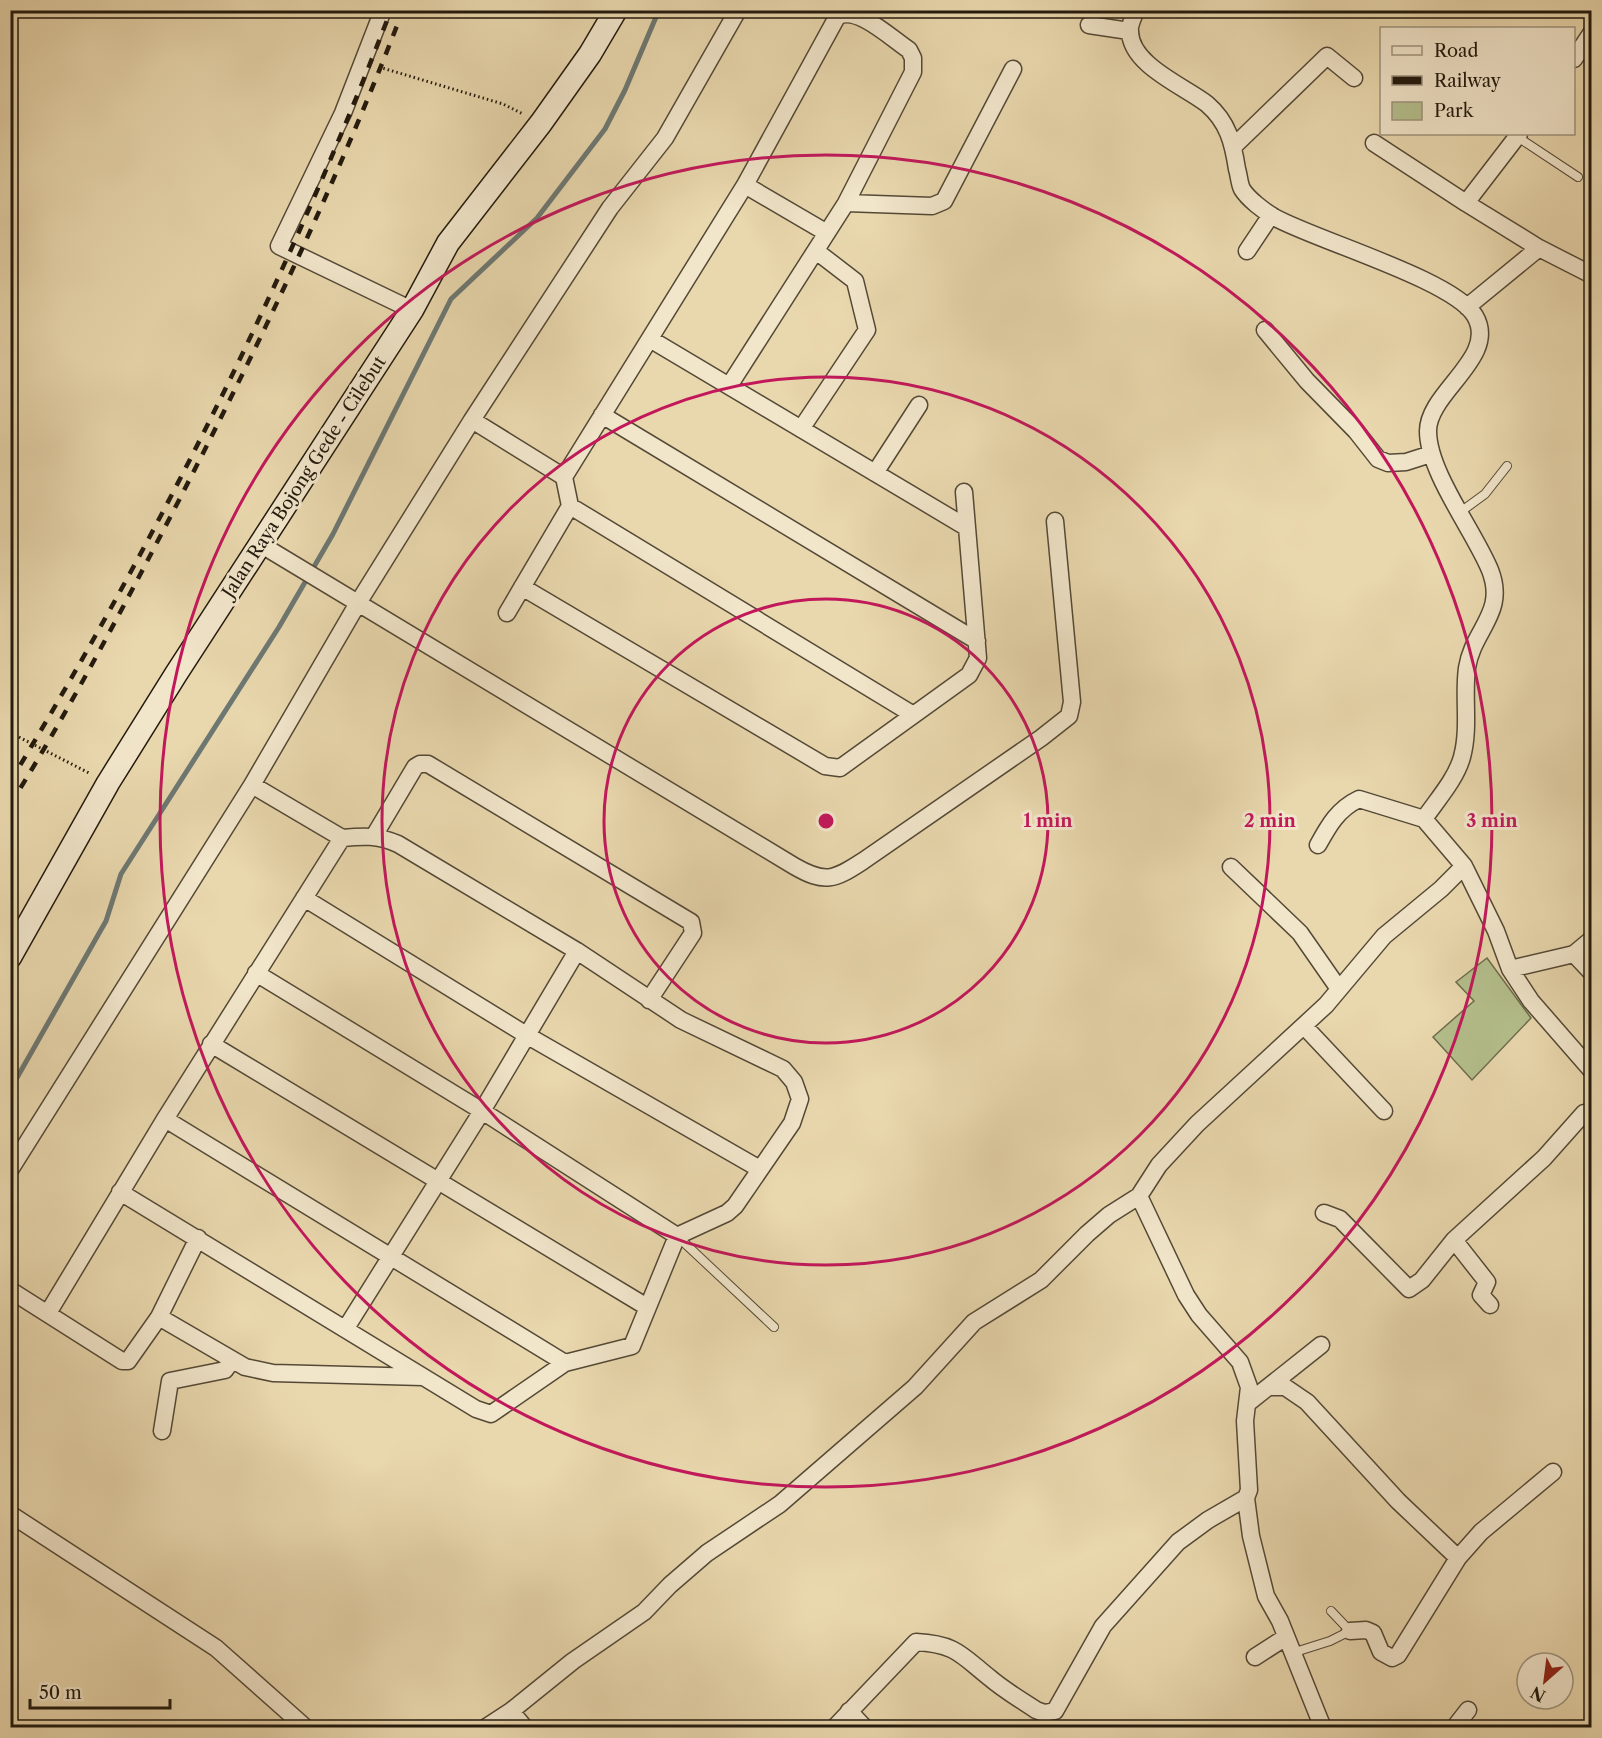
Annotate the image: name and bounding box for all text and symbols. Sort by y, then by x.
legend [1380,27,1575,135]
text: Road [1434,40,1479,62]
text: Railway [1434,70,1502,92]
text: Park [1434,100,1475,122]
street label: Jalan Raya Bojong Gede - Cilebut [216,351,391,605]
text: 1 min [1023,810,1073,832]
text: 2 min [1244,810,1297,832]
text: 3 min [1466,810,1518,832]
centre of rings [816,811,836,831]
north arrow [1515,1651,1575,1711]
scale bar [30,1672,170,1710]
text: 50 m [39,1682,82,1704]
text: N [1527,1682,1549,1706]

